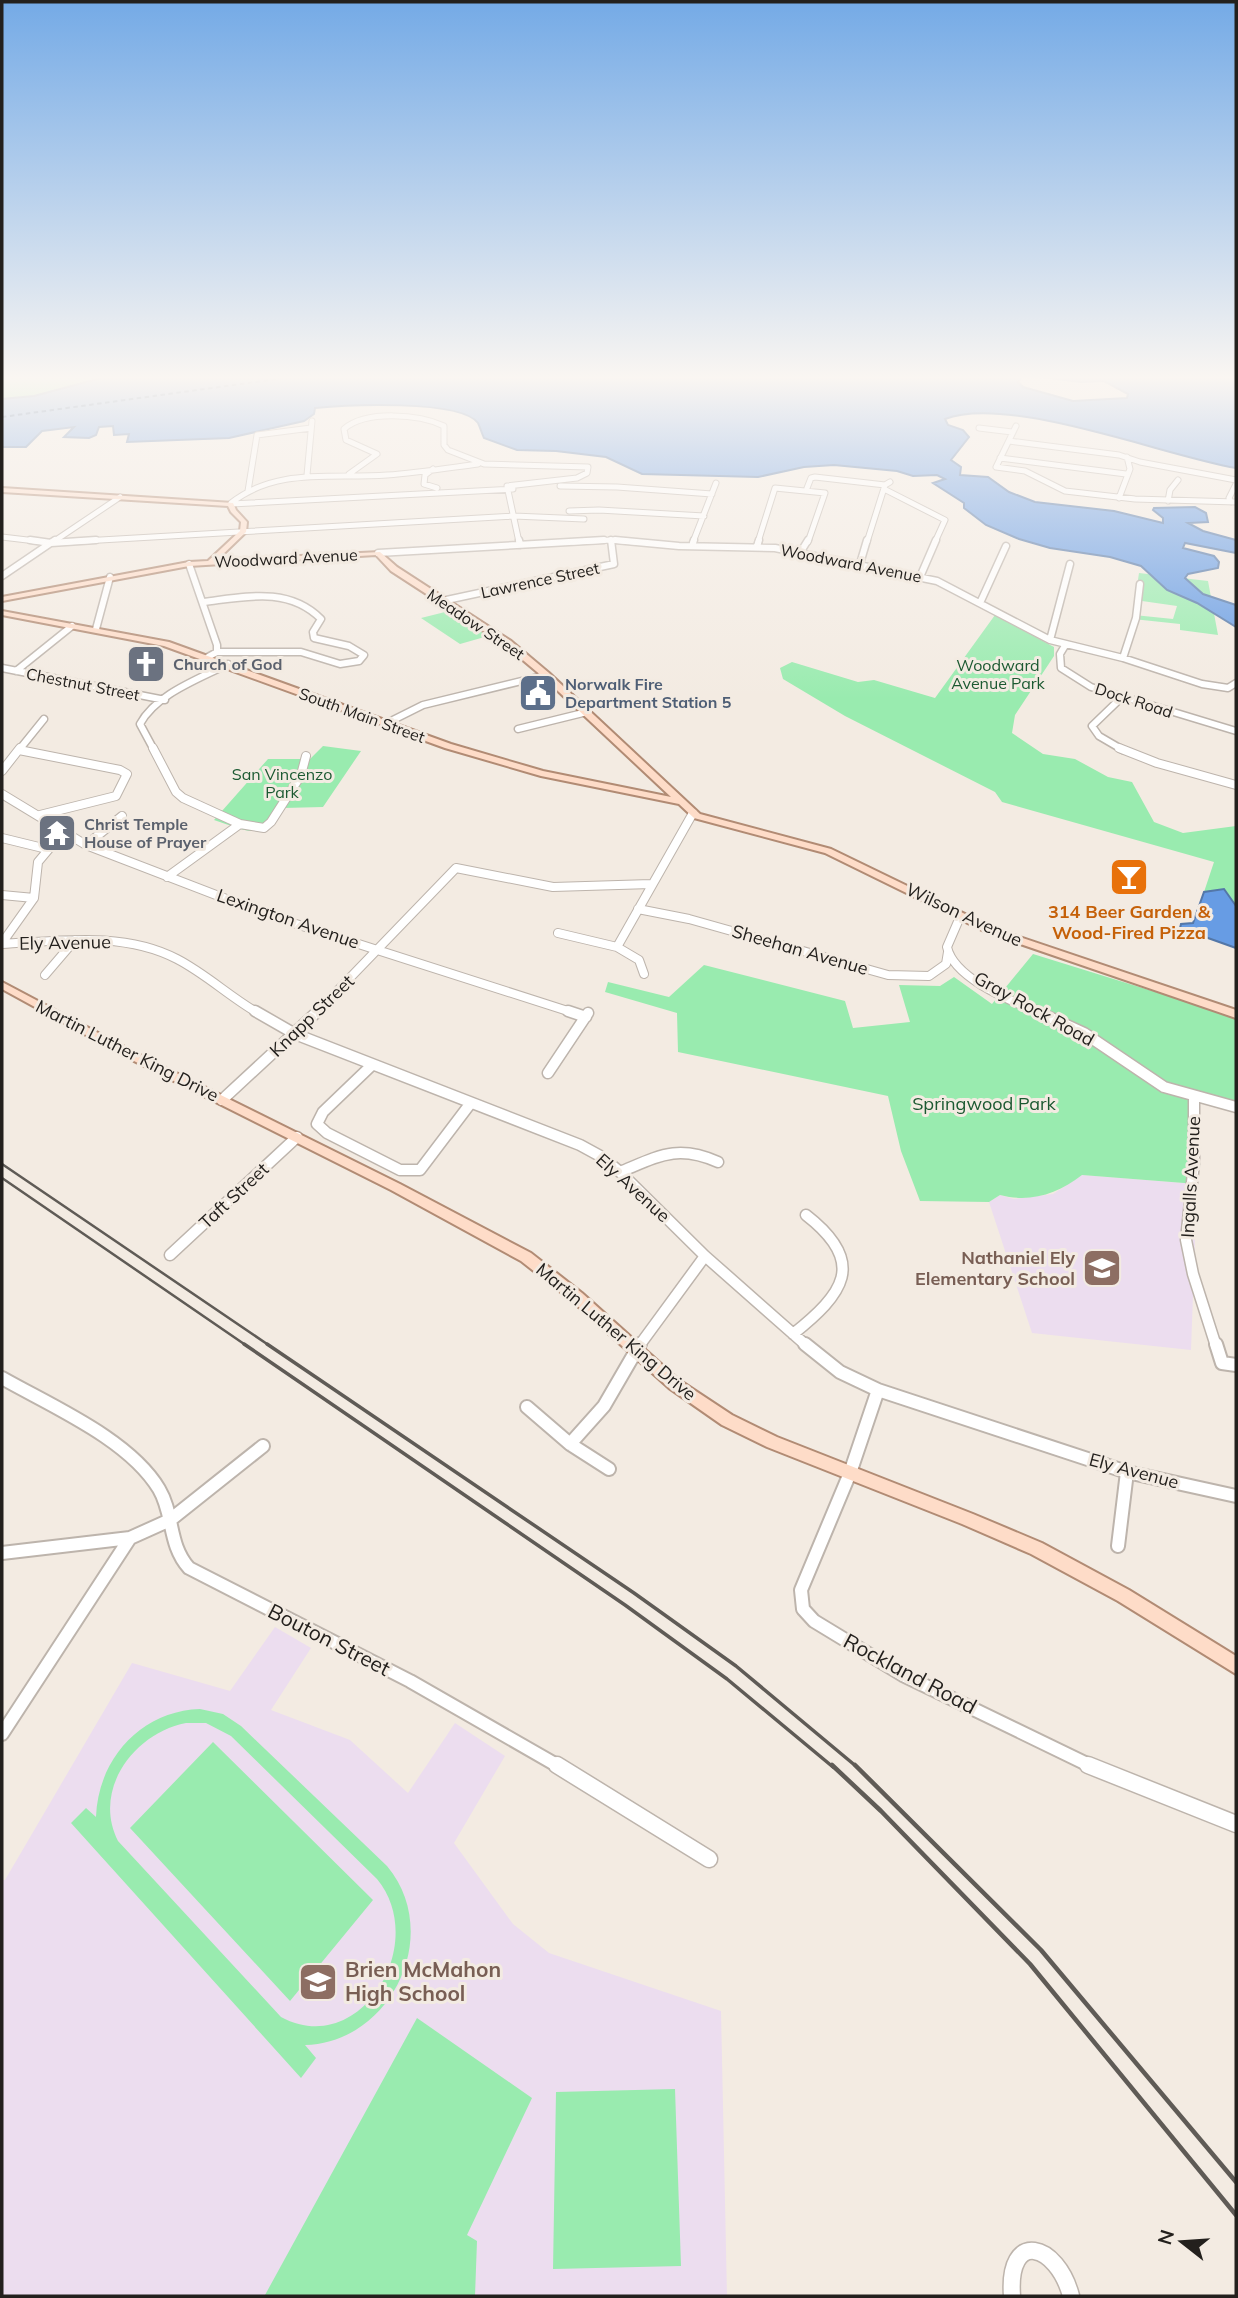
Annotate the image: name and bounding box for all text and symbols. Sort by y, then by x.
street label: Woodward Avenue [779,540,923,586]
street label: Woodward Avenue [214,544,358,572]
street label: Lawrence Street [479,558,602,602]
street label: Meadow Street [424,584,529,664]
church icon: Church of God [125,643,167,685]
place label: Church of God [173,654,282,674]
park label: Woodward Avenue Park [951,655,1046,693]
street label: Chestnut Street [25,663,142,705]
public building icon: Norwalk Fire Department Station 5 [517,672,559,714]
place label: Norwalk Fire Department Station 5 [565,674,732,712]
street label: Dock Road [1093,678,1175,722]
street label: South Main Street [296,683,428,747]
park label: San Vincenzo Park [232,764,332,802]
temple icon: Christ Temple House of Prayer [36,812,78,854]
place label: Christ Temple House of Prayer [84,814,207,852]
bar icon: 314 Beer Garden & Wood-Fired Pizza [1108,856,1150,898]
street label: Wilson Avenue [902,878,1026,952]
street label: Lexington Avenue [214,883,362,954]
place label: 314 Beer Garden & Wood-Fired Pizza [1048,900,1211,944]
street label: Sheehan Avenue [729,919,871,980]
street label: Ely Avenue [19,930,111,955]
street label: Gray Rock Road [970,966,1098,1051]
street label: Knapp Street [265,970,359,1062]
street label: Martin Luther King Drive [32,994,223,1107]
park label: Springwood Park [912,1092,1057,1115]
street label: Ingalls Avenue [1176,1116,1205,1238]
street label: Ely Avenue [592,1148,675,1227]
street label: Taft Street [194,1158,273,1234]
place label: Nathaniel Ely Elementary School [915,1246,1075,1290]
school or university icon: Nathaniel Ely Elementary School [1081,1247,1123,1289]
street label: Martin Luther King Drive [531,1258,701,1405]
street label: Ely Avenue [1087,1448,1181,1494]
street label: Bouton Street [264,1597,395,1681]
street label: Rockland Road [839,1627,981,1719]
place label: Brien McMahon High School [345,1956,501,2006]
school or university icon: Brien McMahon High School [297,1961,339,2003]
north arrow [1147,2207,1217,2277]
text: N [1152,2227,1179,2247]

